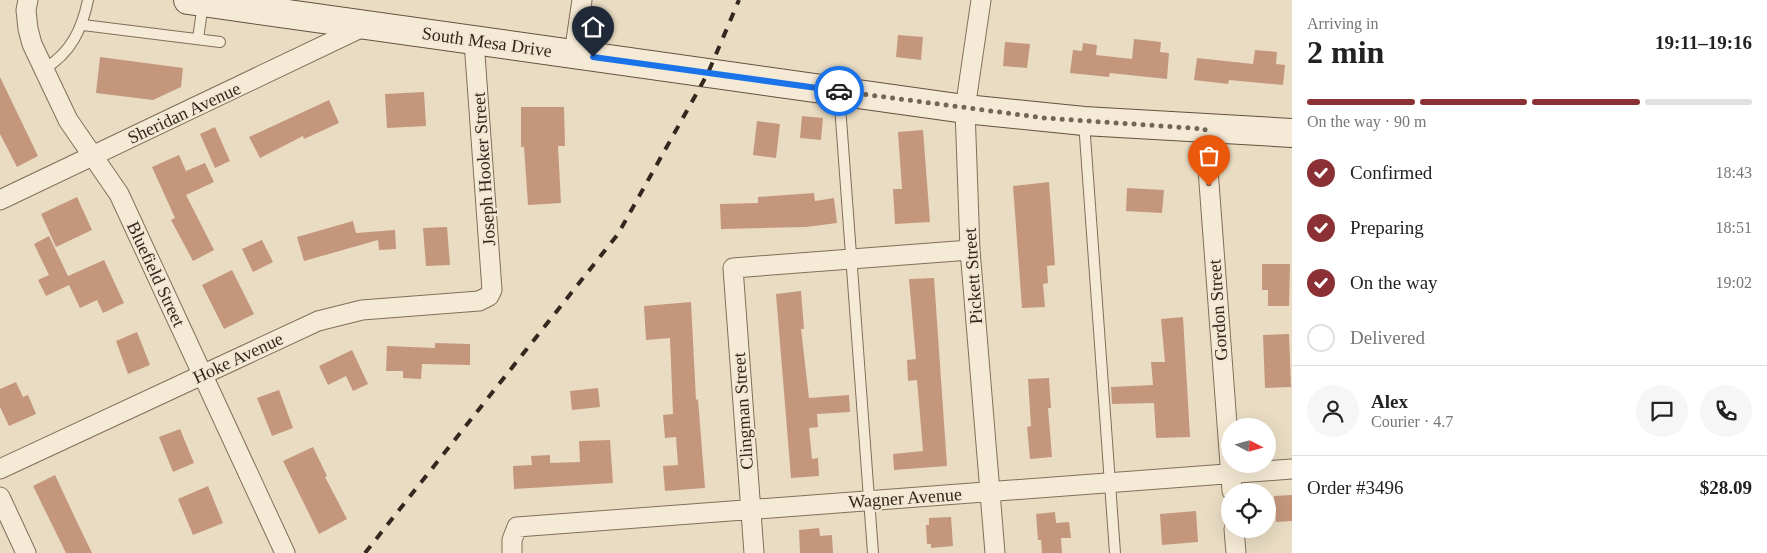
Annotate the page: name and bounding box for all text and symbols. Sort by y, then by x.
pin [572,6,614,57]
icon: home [579,13,607,41]
text: Arriving in [1307,15,1379,32]
street label: South Mesa Drive [421,23,553,61]
text: 19:11–19:16 [1655,32,1752,53]
text: 2 min [1307,34,1384,70]
courier [814,66,864,116]
icon: car [825,77,853,105]
street label: Sheridan Avenue [124,78,244,148]
street label: Joseph Hooker Street [469,92,499,246]
text: On the way · 90 m [1307,113,1427,130]
pin [1188,135,1230,186]
icon: bag [1195,142,1223,170]
icon: check [1307,159,1335,187]
text: Confirmed [1350,162,1432,183]
text: 18:43 [1716,164,1752,181]
icon: check [1307,214,1335,242]
text: Preparing [1350,217,1424,238]
street label: Bluefield Street [123,218,189,330]
text: 18:51 [1716,219,1752,236]
street label: Pickett Street [960,227,986,325]
street label: Gordon Street [1204,259,1232,361]
icon: check [1307,269,1335,297]
text: On the way [1350,272,1438,293]
text: 19:02 [1716,274,1752,291]
text: Delivered [1350,327,1425,348]
street label: Hoke Avenue [190,328,286,388]
street label: Clingman Street [729,352,757,470]
button: person [1307,385,1359,437]
button: chat [1636,385,1688,437]
button: phone [1700,385,1752,437]
text: Alex [1371,391,1408,412]
text: Courier · 4.7 [1371,413,1453,430]
north arrow [1221,418,1276,472]
map controls [1221,418,1276,538]
text: Order #3496 [1307,477,1404,498]
text: $28.09 [1700,477,1752,498]
button: locate [1221,483,1276,538]
street label: Wagner Avenue [848,484,962,512]

